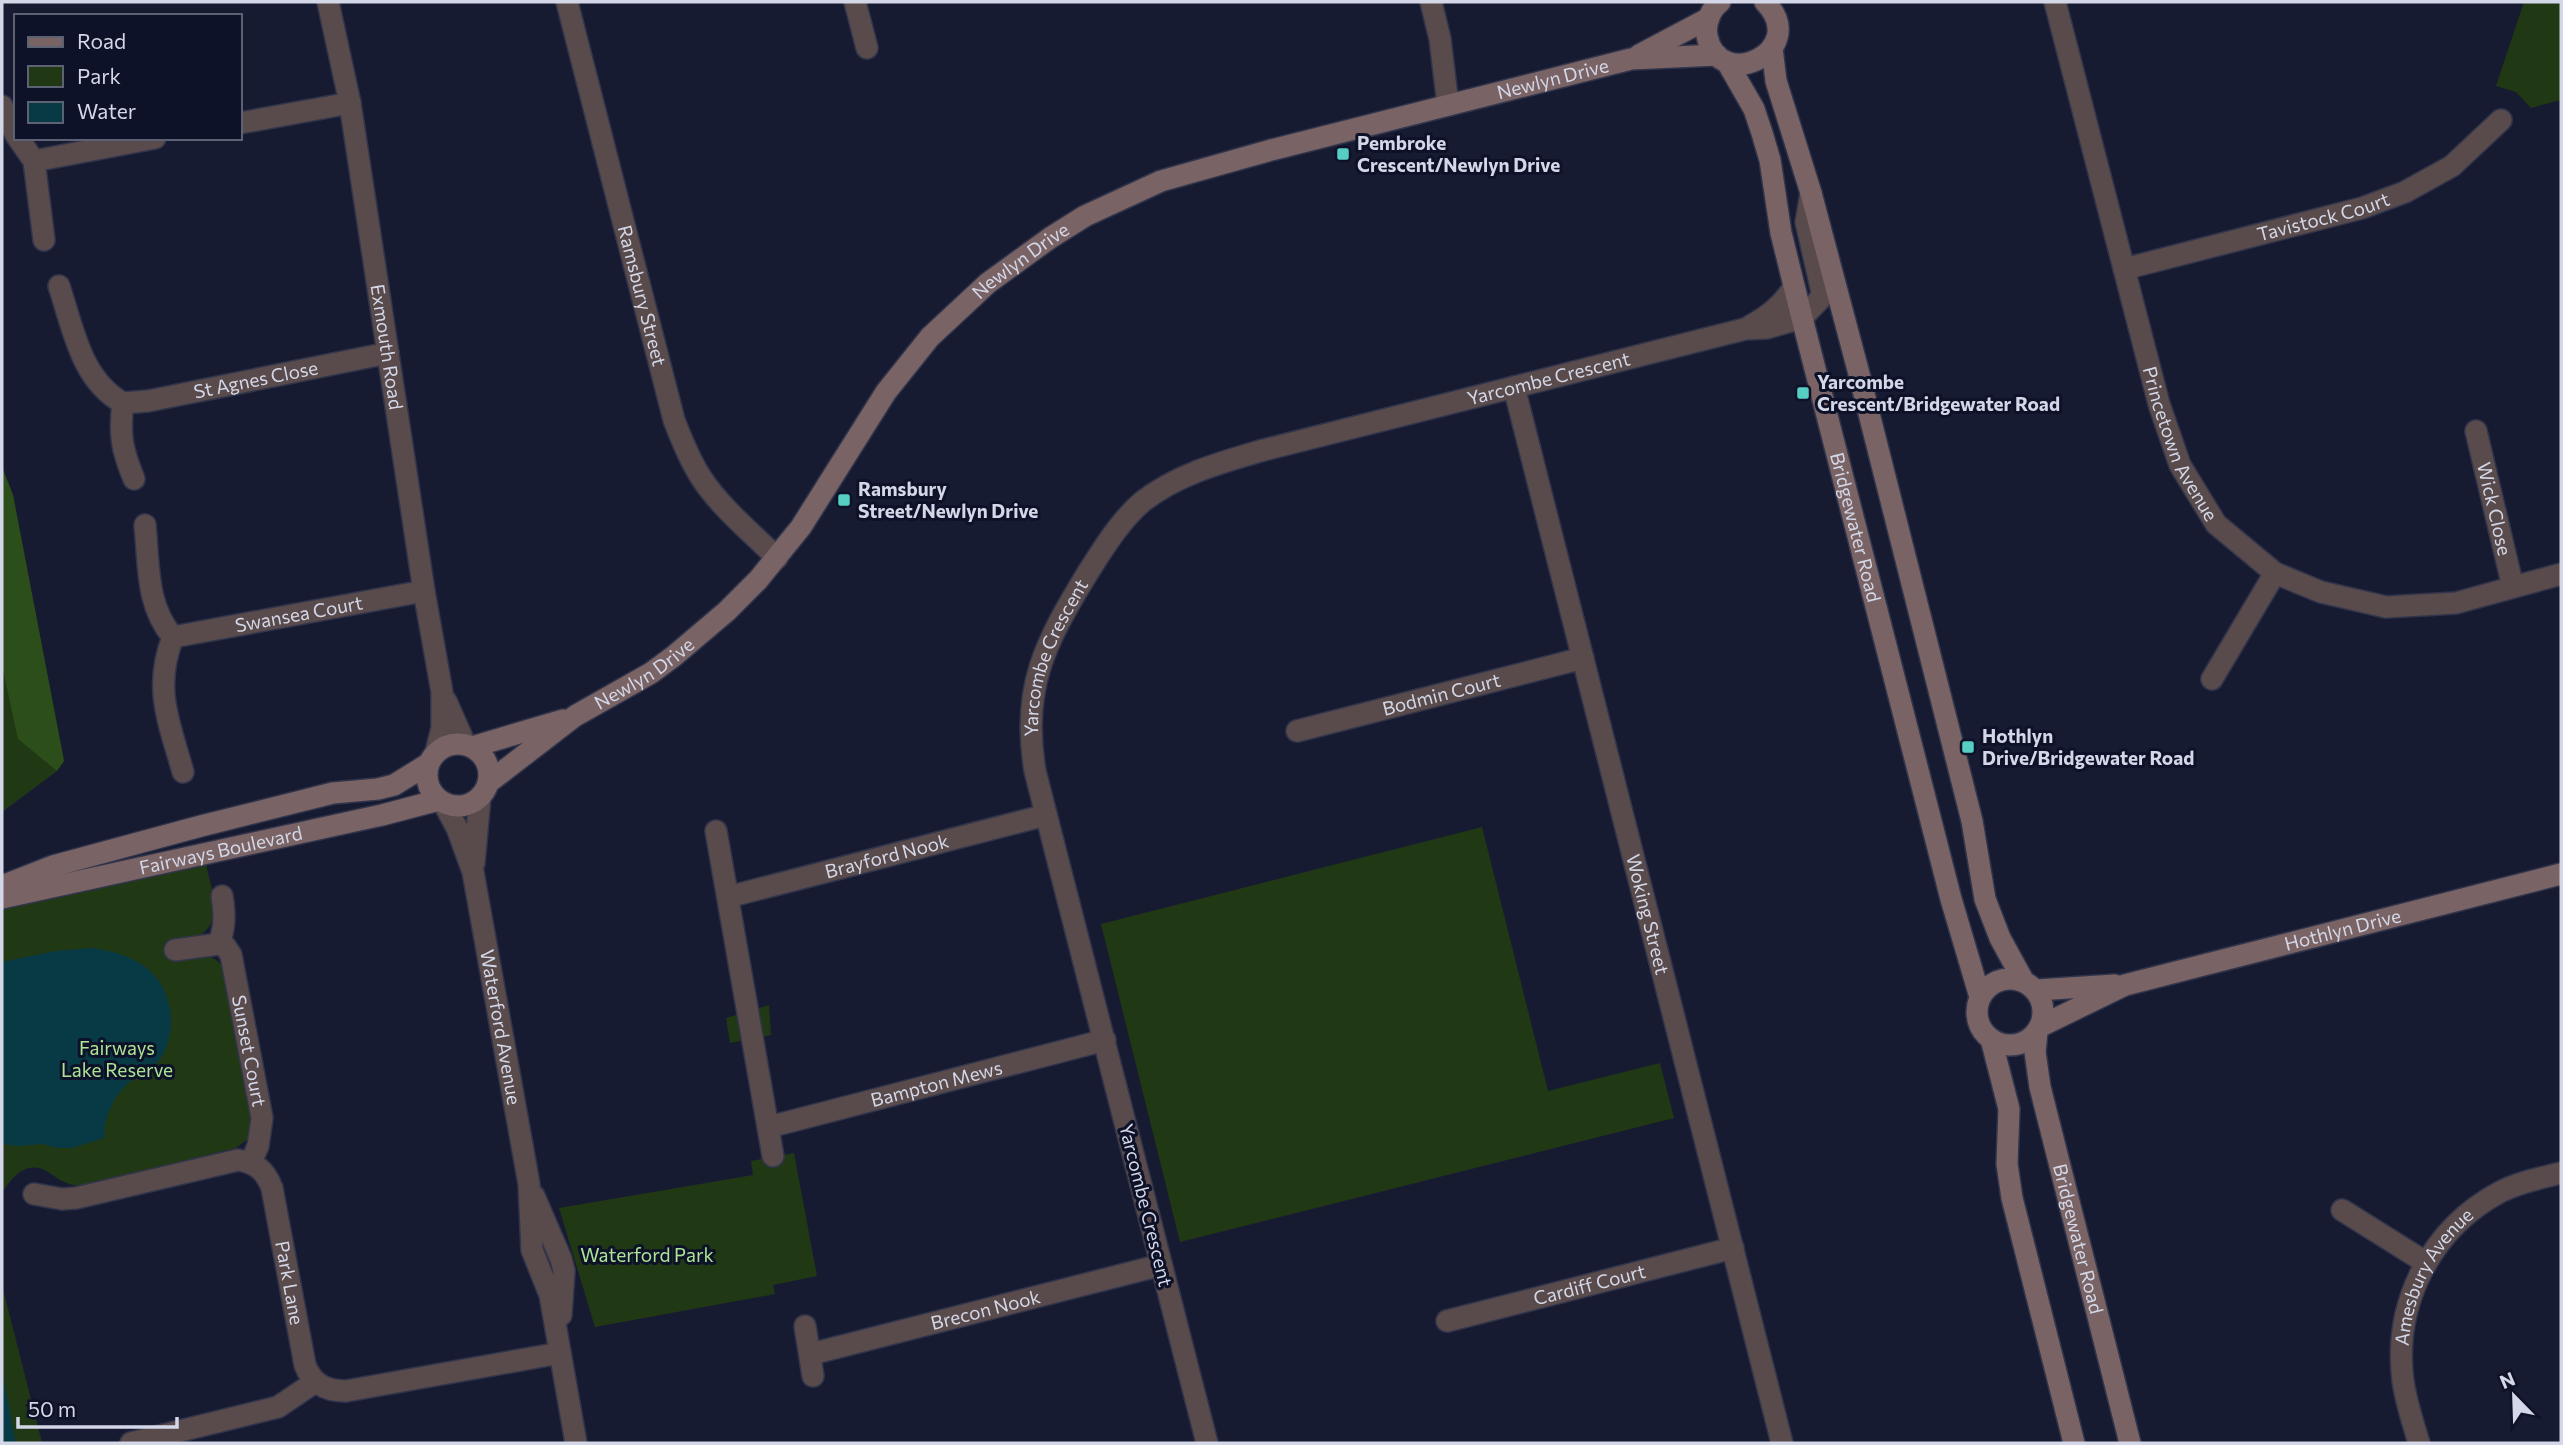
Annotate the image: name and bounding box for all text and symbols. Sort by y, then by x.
legend [14,14,242,140]
text: Road [77,28,126,53]
street label: Newlyn Drive [1494,53,1611,103]
text: Park [77,63,121,88]
text: Water [77,98,136,123]
place label: Pembroke Crescent/Newlyn Drive [1357,131,1560,176]
marker: Pembroke Crescent/Newlyn Drive [1335,146,1351,162]
street label: Tavistock Court [2255,187,2393,245]
street label: Newlyn Drive [967,217,1073,303]
street label: Ramsbury Street [614,223,672,368]
street label: Exmouth Road [367,282,408,411]
street label: Yarcombe Crescent [1465,346,1632,409]
street label: St Agnes Close [191,355,320,403]
street label: Princetown Avenue [2139,364,2223,525]
place label: Yarcombe Crescent/Bridgewater Road [1817,370,2060,415]
marker: Yarcombe Crescent/Bridgewater Road [1795,385,1811,401]
street label: Bridgewater Road [1826,450,1886,604]
street label: Wick Close [2473,460,2517,558]
place label: Ramsbury Street/Newlyn Drive [858,477,1038,522]
marker: Ramsbury Street/Newlyn Drive [836,492,852,508]
street label: Yarcombe Crescent [1019,574,1092,737]
street label: Swansea Court [233,590,365,636]
street label: Newlyn Drive [590,632,698,714]
street label: Bodmin Court [1380,668,1503,720]
place label: Hothlyn Drive/Bridgewater Road [1982,724,2194,769]
marker: Hothlyn Drive/Bridgewater Road [1960,739,1976,755]
street label: Fairways Boulevard [137,821,304,879]
street label: Brayford Nook [822,829,951,883]
street label: Woking Street [1622,852,1675,977]
street label: Hothlyn Drive [2282,903,2403,955]
street label: Waterford Avenue [476,948,527,1107]
street label: Sunset Court [228,993,272,1109]
park label: Fairways Lake Reserve [61,1036,173,1081]
street label: Bampton Mews [868,1055,1005,1111]
street label: Yarcombe Crescent [1115,1121,1178,1289]
street label: Bridgewater Road [2049,1161,2109,1316]
street label: Amesbury Avenue [2390,1203,2477,1347]
street label: Park Lane [271,1239,309,1327]
park label: Waterford Park [580,1243,714,1266]
street label: Cardiff Court [1531,1259,1648,1309]
street label: Brecon Nook [928,1284,1043,1334]
north arrow [2479,1361,2549,1431]
text: N [2496,1367,2518,1393]
scale bar [18,1386,177,1430]
text: 50 m [28,1396,76,1421]

